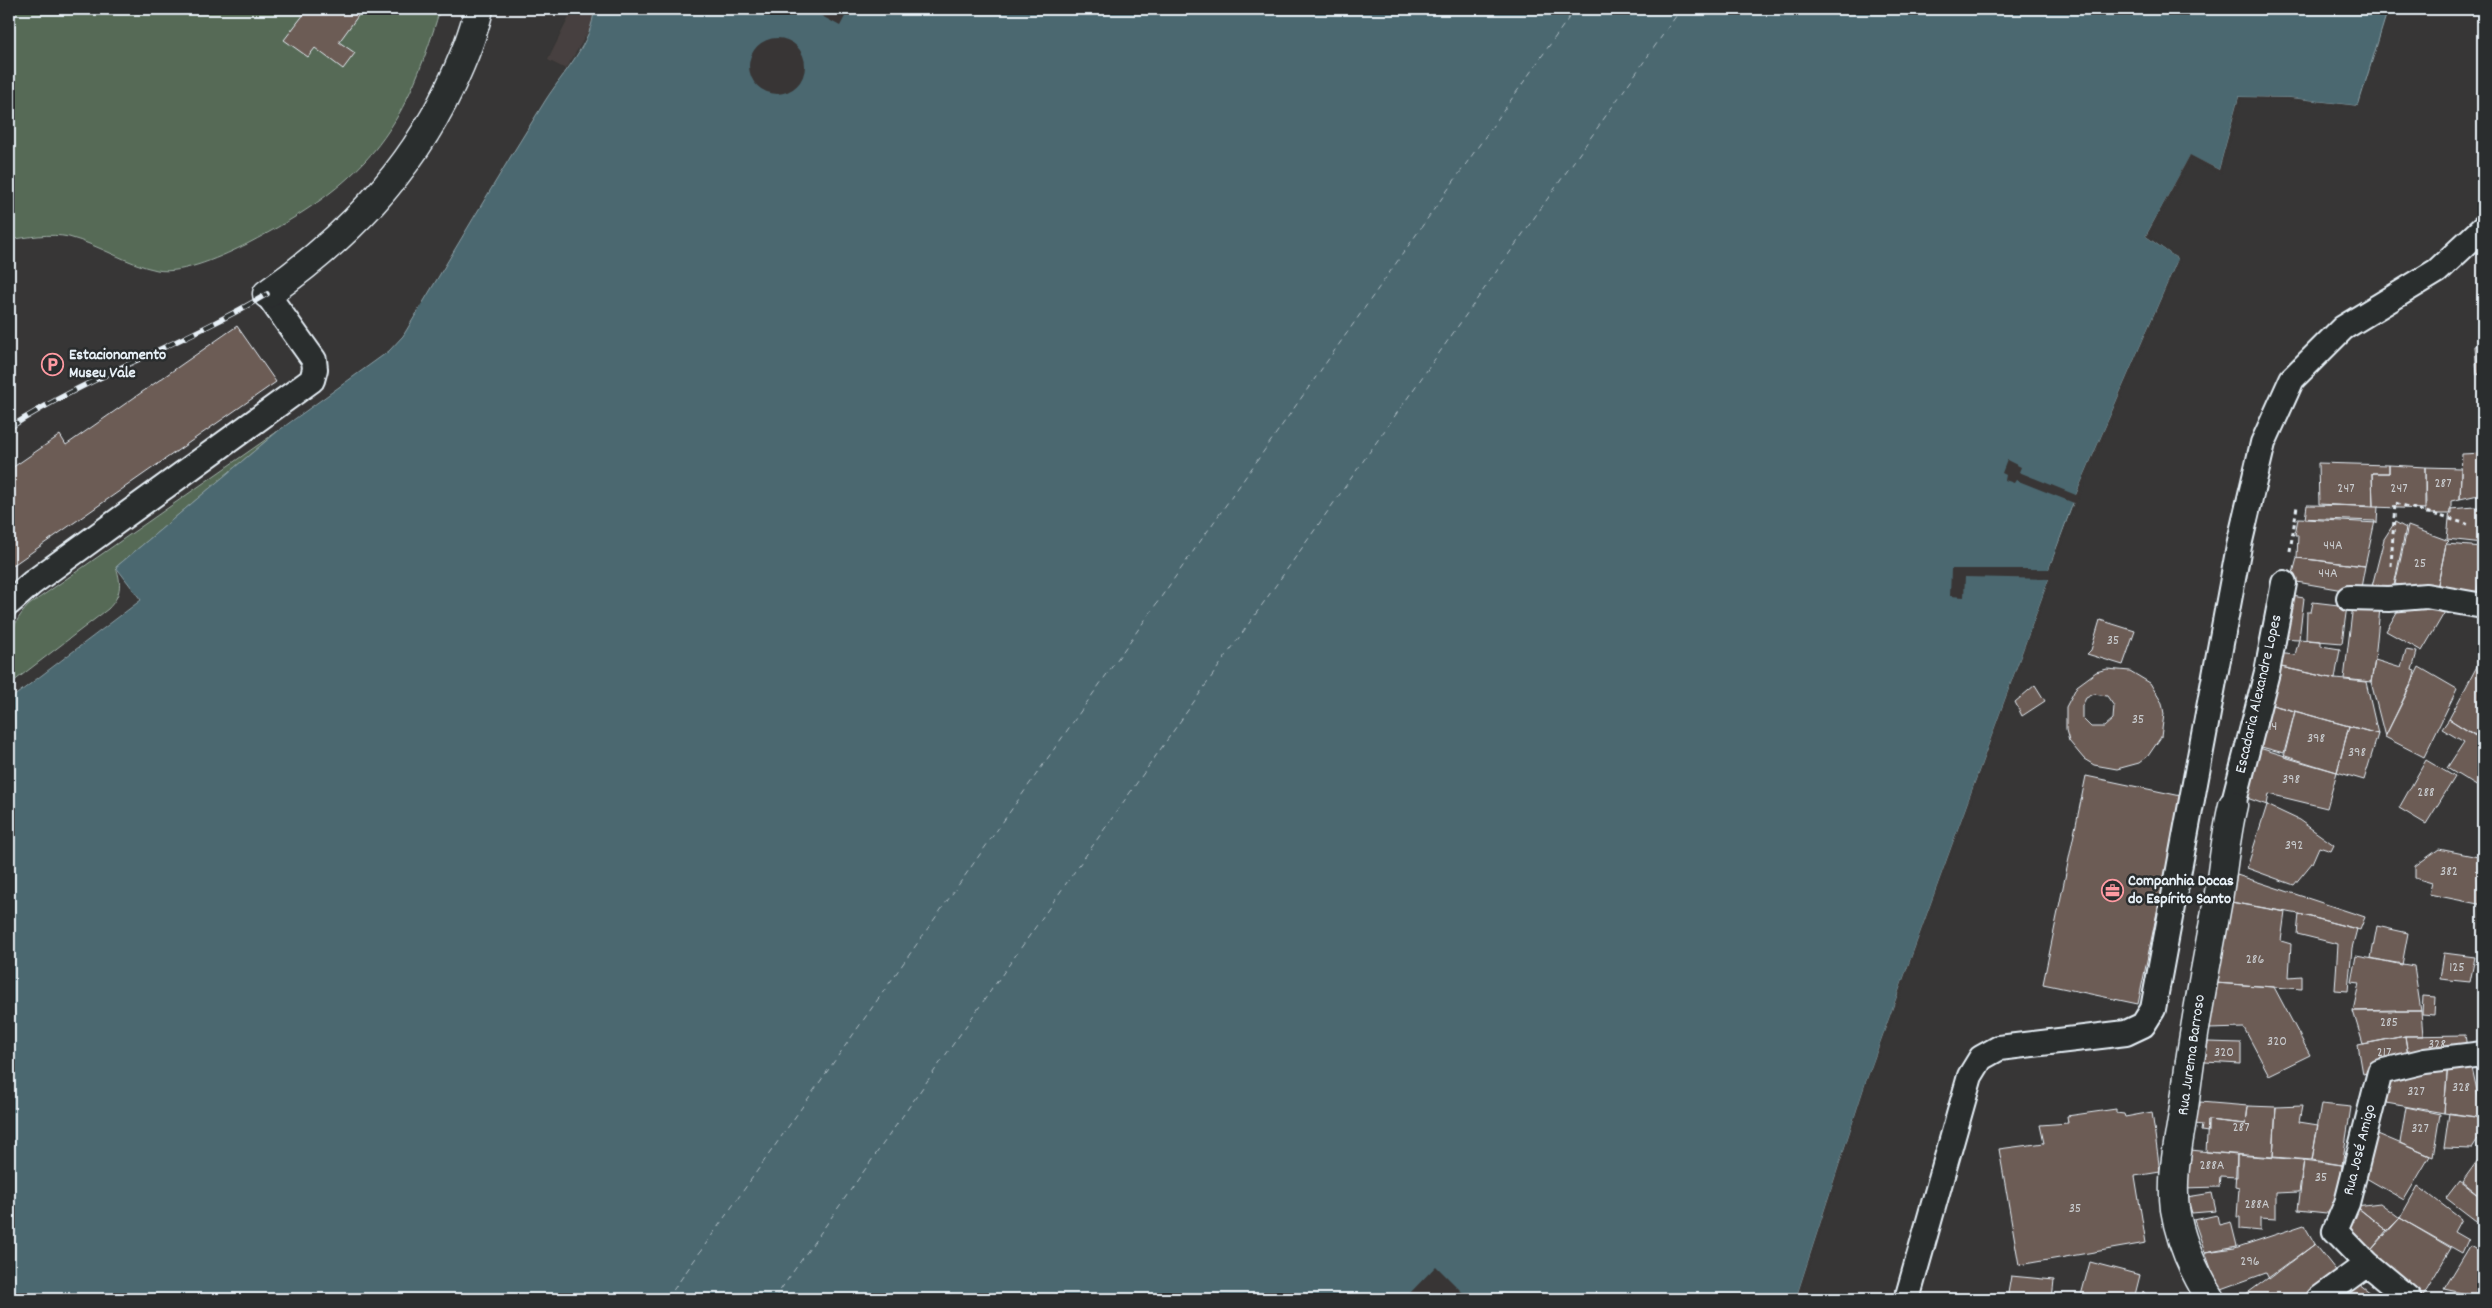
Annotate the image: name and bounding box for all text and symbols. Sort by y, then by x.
place label: Estacionamento Museu Vale [69,344,166,385]
parking icon: Estacionamento Museu Vale [41,352,65,376]
house number: 287 [2434,474,2452,494]
house number: 247 [2337,479,2355,499]
house number: 247 [2390,479,2408,499]
house number: 44A [2323,536,2343,556]
house number: 25 [2414,554,2426,574]
house number: 44A [2318,564,2338,584]
street label: Escadaria Alexandre Lopes [2230,612,2289,776]
house number: 35 [2107,631,2119,651]
house number: 35 [2132,710,2144,730]
house number: 14 [2269,717,2277,737]
house number: 398 [2307,729,2326,749]
house number: 398 [2348,743,2367,763]
house number: 398 [2282,770,2301,790]
house number: 288 [2417,783,2435,803]
house number: 392 [2285,836,2303,856]
house number: 382 [2440,862,2458,882]
place label: Companhia Docas do Espírito Santo [2128,870,2234,911]
office icon: Companhia Docas do Espírito Santo [2100,878,2124,902]
house number: 286 [2246,950,2264,970]
house number: 125 [2449,958,2465,978]
street label: Rua Jurema Barroso [2172,993,2212,1117]
house number: 285 [2380,1013,2398,1033]
house number: 320 [2267,1032,2287,1052]
house number: 328 [2428,1035,2446,1055]
house number: 320 [2214,1043,2234,1063]
house number: 217 [2377,1043,2391,1063]
house number: 328 [2452,1078,2470,1098]
house number: 327 [2407,1082,2425,1102]
street label: Rua José Amigo [2338,1102,2382,1198]
house number: 287 [2232,1118,2250,1138]
house number: 327 [2411,1119,2429,1139]
house number: 288A [2200,1156,2225,1176]
house number: 35 [2315,1168,2327,1188]
house number: 288A [2245,1195,2270,1215]
house number: 35 [2069,1199,2081,1219]
house number: 296 [2240,1252,2260,1272]

